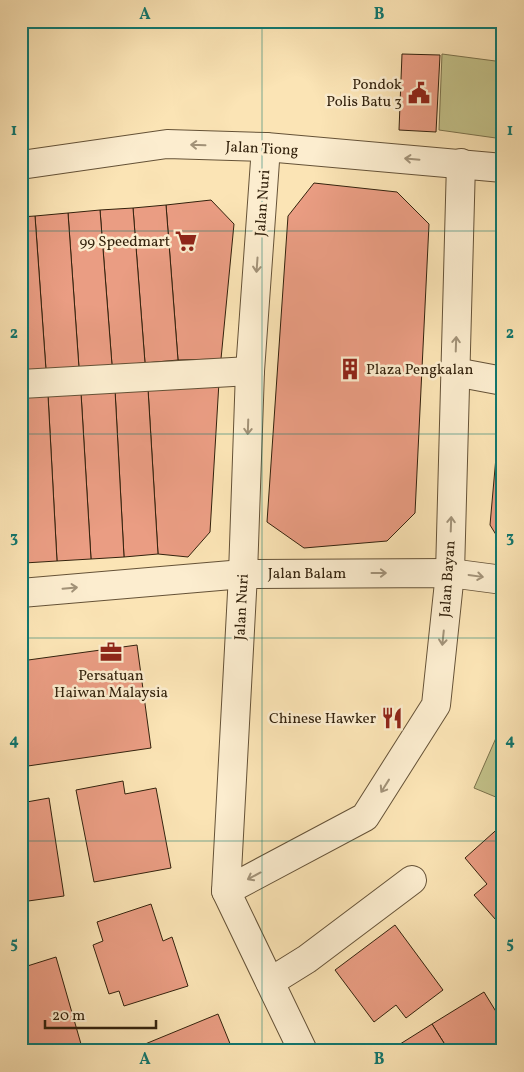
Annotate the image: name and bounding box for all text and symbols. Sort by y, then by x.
text: A [139,4,151,26]
text: B [374,4,385,26]
place label: Pondok Polis Batu 3 [326,75,402,113]
public building icon: Pondok Polis Batu 3 [406,80,432,106]
text: 1 [11,120,17,142]
text: 1 [507,120,513,142]
street label: Jalan Tiong [225,137,299,162]
one-way arrow [190,140,206,149]
one-way arrow [404,154,420,164]
street label: Jalan Nuri [251,169,276,237]
supermarket icon: 99 Speedmart [173,228,199,254]
place label: 99 Speedmart [79,232,170,253]
one-way arrow [253,257,262,273]
text: 2 [10,323,18,345]
text: 2 [506,323,514,345]
one-way arrow [451,336,461,352]
building icon: Plaza Pengkalan [337,356,363,382]
place label: Plaza Pengkalan [366,360,473,381]
one-way arrow [243,418,253,435]
one-way arrow [446,516,456,532]
text: 3 [10,527,18,549]
text: 3 [506,527,514,549]
street label: Jalan Bayan [435,540,462,618]
street label: Jalan Balam [268,564,346,585]
one-way arrow [371,568,387,578]
one-way arrow [468,571,484,581]
street label: Jalan Nuri [230,573,255,641]
one-way arrow [62,584,78,593]
one-way arrow [438,630,448,646]
office icon: Persatuan Haiwan Malaysia [98,639,124,665]
place label: Persatuan Haiwan Malaysia [54,666,168,704]
restaurant icon: Chinese Hawker [379,705,405,731]
place label: Chinese Hawker [269,709,376,730]
text: 4 [9,730,19,752]
text: 4 [505,730,515,752]
one-way arrow [379,778,389,792]
one-way arrow [247,872,262,881]
text: 5 [10,933,18,955]
text: 5 [506,933,514,955]
scale bar [45,997,156,1029]
text: 20 m [52,1006,85,1027]
text: A [139,1049,151,1071]
text: B [374,1049,385,1071]

